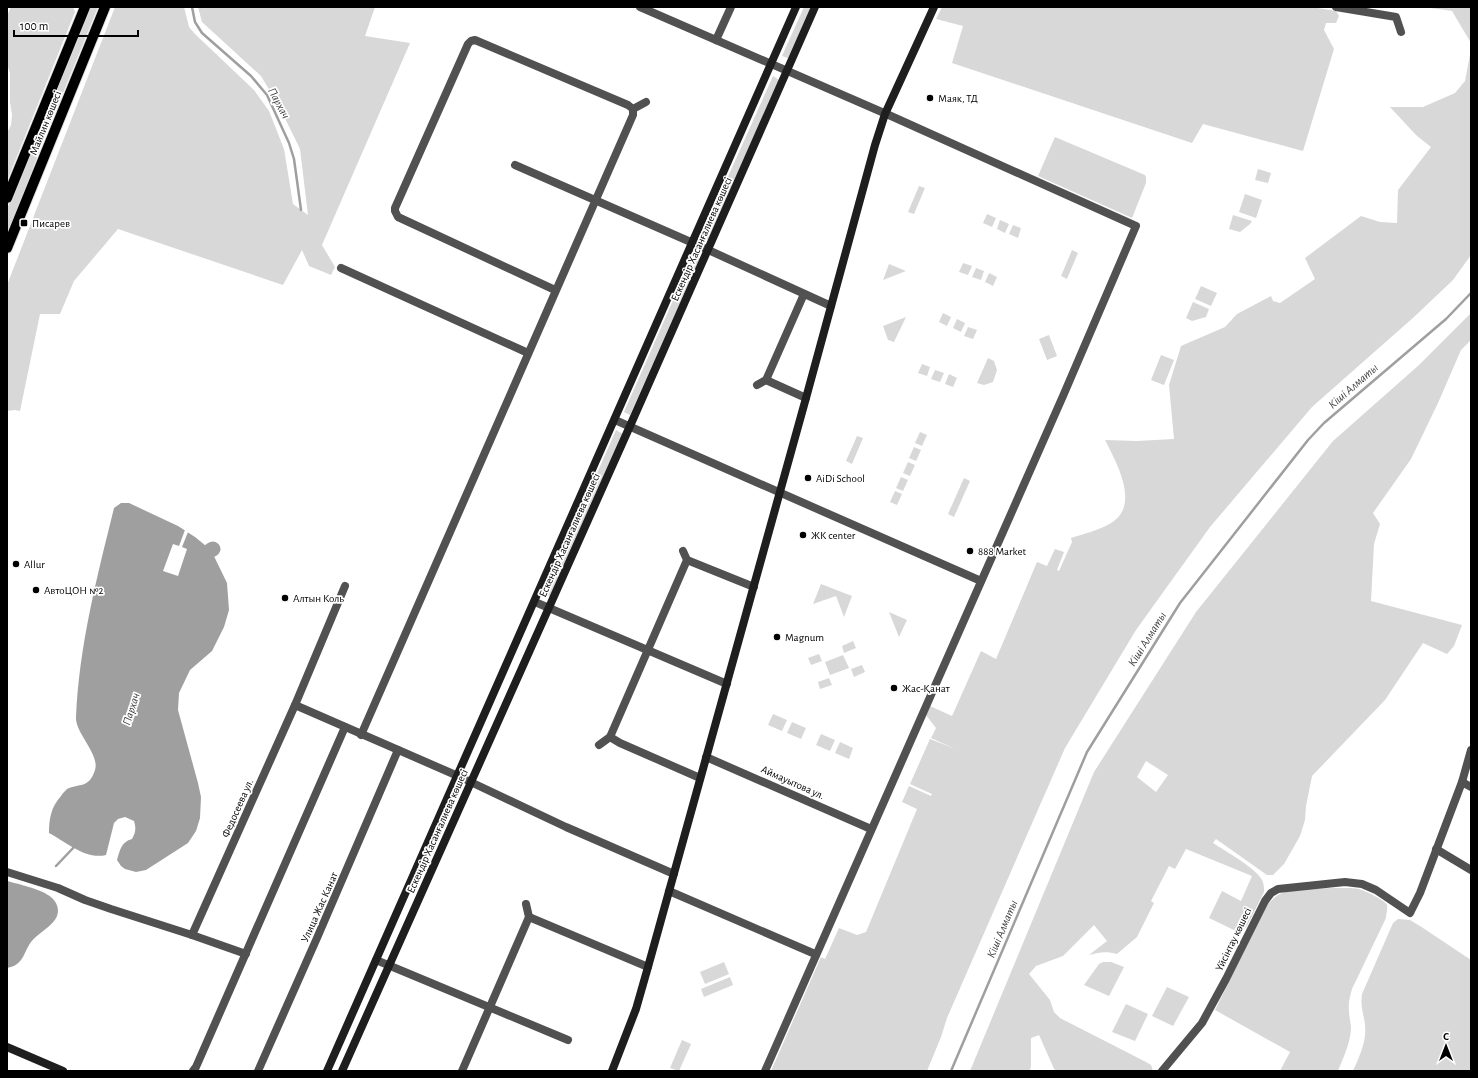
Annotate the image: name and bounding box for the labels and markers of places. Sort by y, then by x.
marker: Маяк, ТД [925,93,935,103]
place label: Маяк, ТД [938,93,978,104]
marker: Писарев [19,218,29,228]
place label: Писарев [32,218,70,229]
marker: AiDi School [803,473,813,483]
place label: AiDi School [816,473,865,484]
marker: ЖК center [798,530,808,540]
place label: ЖК center [811,530,856,541]
marker: 888 Market [965,546,975,556]
place label: 888 Market [978,546,1026,557]
marker: Allur [11,559,21,569]
place label: Allur [24,559,45,570]
marker: АвтоЦОН №2 [31,585,41,595]
place label: АвтоЦОН №2 [44,585,104,596]
marker: Алтын Коль [280,593,290,603]
place label: Алтын Коль [293,593,344,604]
marker: Magnum [772,632,782,642]
place label: Magnum [785,632,824,643]
marker: Жас-Қанат [889,683,899,693]
place label: Жас-Қанат [902,683,950,694]

